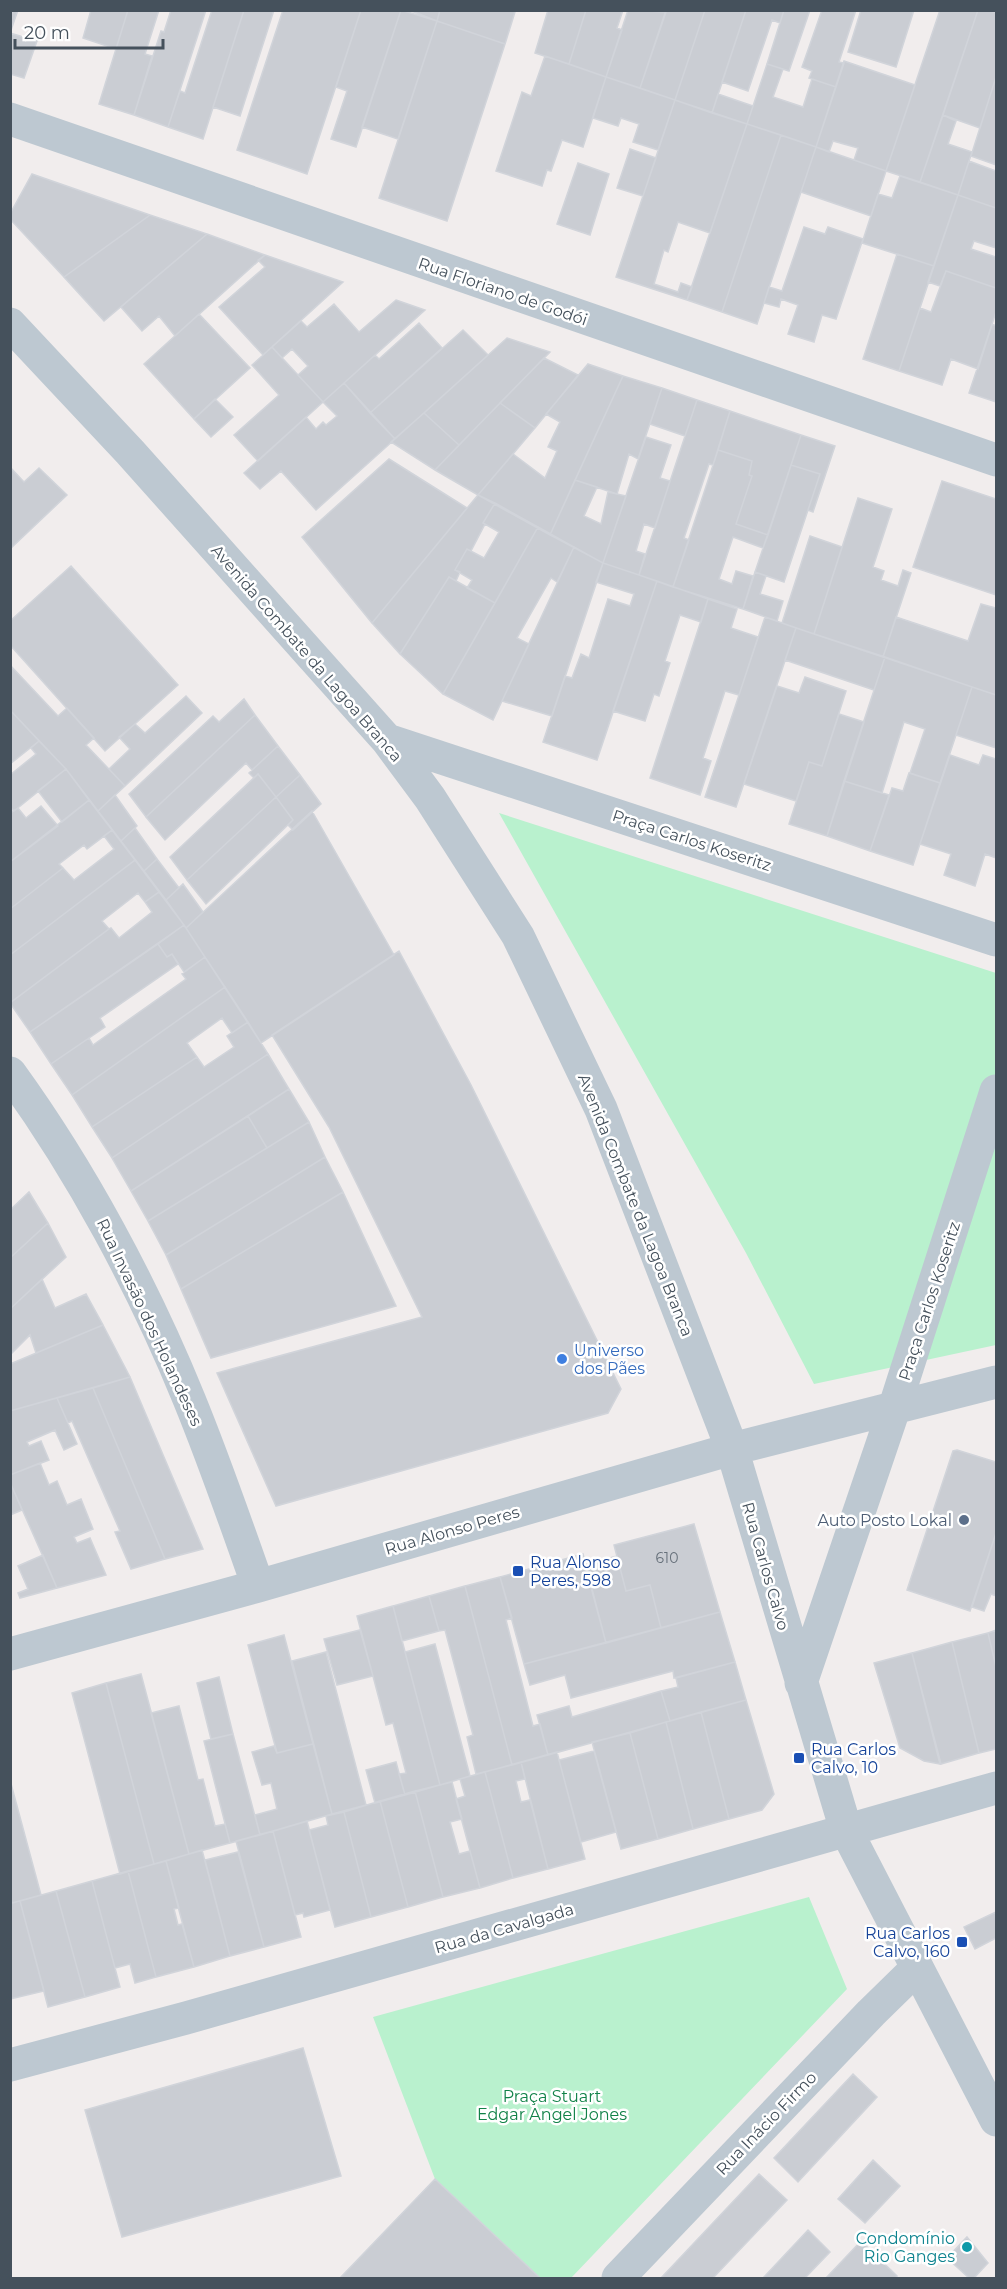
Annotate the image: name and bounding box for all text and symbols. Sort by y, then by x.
scale bar [15,12,164,50]
text: 20 m [24,22,70,44]
street label: Rua Floriano de Godói [416,254,590,329]
street label: Avenida Combate da Lagoa Branca [207,541,406,766]
street label: Praça Carlos Koseritz [610,806,774,875]
street label: Avenida Combate da Lagoa Branca [574,1071,697,1339]
street label: Rua Invasão dos Holandeses [93,1215,206,1429]
street label: Praça Carlos Koseritz [895,1219,964,1383]
place label: Universo dos Pães [574,1341,645,1378]
marker: Universo dos Pães [555,1352,569,1366]
street label: Rua Carlos Calvo [738,1500,793,1633]
street label: Rua Alonso Peres [383,1502,522,1559]
place label: Auto Posto Lokal [817,1511,952,1530]
marker: Auto Posto Lokal [957,1513,971,1527]
house number: 610 [656,1549,678,1567]
place label: Rua Alonso Peres, 598 [530,1553,620,1590]
marker: Rua Alonso Peres, 598 [511,1564,525,1578]
place label: Rua Carlos Calvo, 10 [811,1740,896,1777]
marker: Rua Carlos Calvo, 10 [792,1751,806,1765]
street label: Rua da Cavalgada [432,1900,576,1957]
place label: Rua Carlos Calvo, 160 [865,1924,950,1961]
marker: Rua Carlos Calvo, 160 [955,1935,969,1949]
street label: Rua Inácio Firmo [712,2068,820,2179]
park label: Praça Stuart Edgar Angel Jones [477,2087,627,2124]
place label: Condomínio Rio Ganges [856,2229,955,2266]
marker: Condomínio Rio Ganges [960,2240,974,2254]

